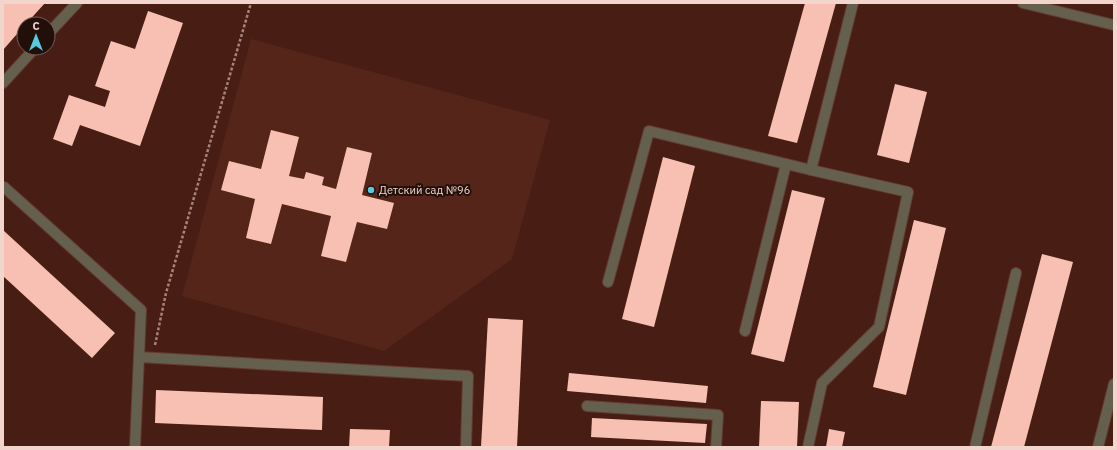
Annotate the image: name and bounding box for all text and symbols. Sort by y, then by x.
north arrow [16,16,56,56]
text: С [32,19,40,33]
place label: Детский сад №96 [379,183,470,197]
marker: Детский сад №96 [366,185,376,195]

